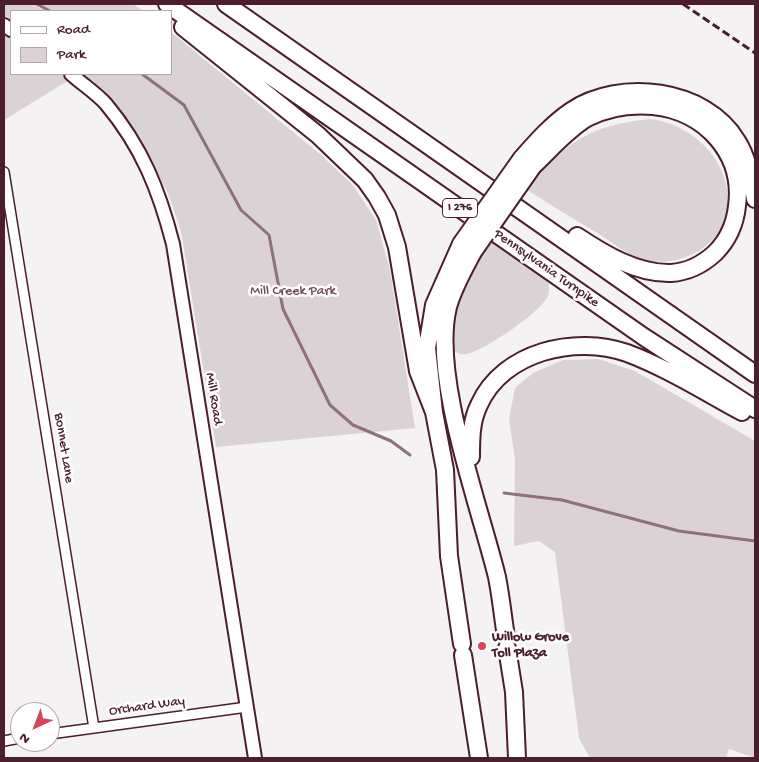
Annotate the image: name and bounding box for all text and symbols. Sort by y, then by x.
legend [10,10,172,75]
text: Road [57,21,90,39]
text: Park [57,46,86,64]
road number: I 276 [442,198,478,218]
street label: Pennsylvania Turnpike [490,226,602,312]
park label: Mill Creek Park [250,284,336,300]
street label: Mill Road [201,372,225,426]
street label: Bonnet Lane [49,412,77,484]
place label: Willow Grove Toll Plaza [492,630,569,662]
marker: Willow Grove Toll Plaza [476,640,488,652]
street label: Orchard Way [108,693,186,721]
north arrow [10,702,60,752]
text: N [16,728,34,747]

